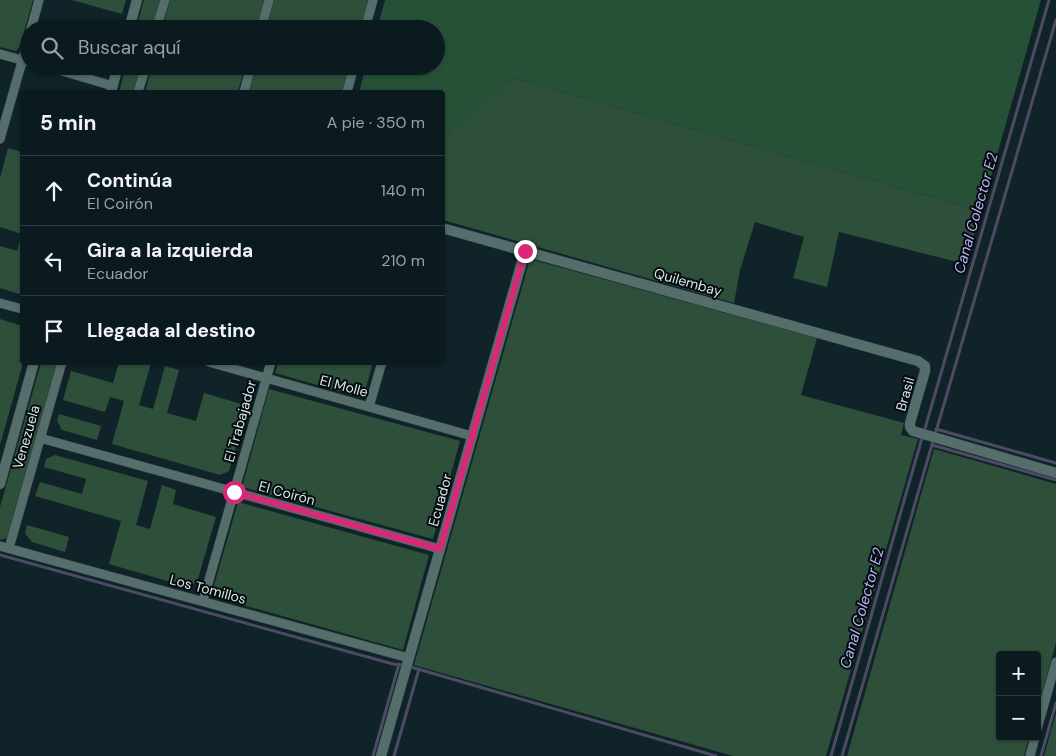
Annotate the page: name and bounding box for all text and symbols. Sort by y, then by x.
search box [20,20,445,75]
icon: search [38,34,66,62]
text: Buscar aquí [78,35,181,60]
text: 5 min [40,109,96,137]
text: A pie · 350 m [327,112,425,133]
water label: Canal Colector E2 [949,150,1003,276]
text: Continúa [87,168,172,193]
icon: ahead [40,177,68,205]
text: 140 m [381,180,425,201]
text: El Coirón [87,193,153,214]
text: Gira a la izquierda [87,238,253,263]
route end [514,240,537,263]
icon: left [40,247,68,275]
text: 210 m [381,250,425,271]
text: Ecuador [87,263,149,284]
street label: Quilembay [652,264,724,300]
icon: arrive [40,317,68,345]
text: Llegada al destino [87,318,256,343]
street label: El Molle [318,371,370,401]
street label: Brasil [892,375,918,413]
street label: El Trabajador [220,378,260,464]
street label: Venezuela [8,403,44,471]
street label: Ecuador [424,472,456,528]
street label: El Coirón [257,477,317,509]
route start [223,481,246,504]
water label: Canal Colector E2 [835,545,889,671]
street label: Los Tomillos [168,570,248,608]
map controls [996,651,1041,741]
button: + [996,651,1041,696]
button: − [996,696,1041,741]

